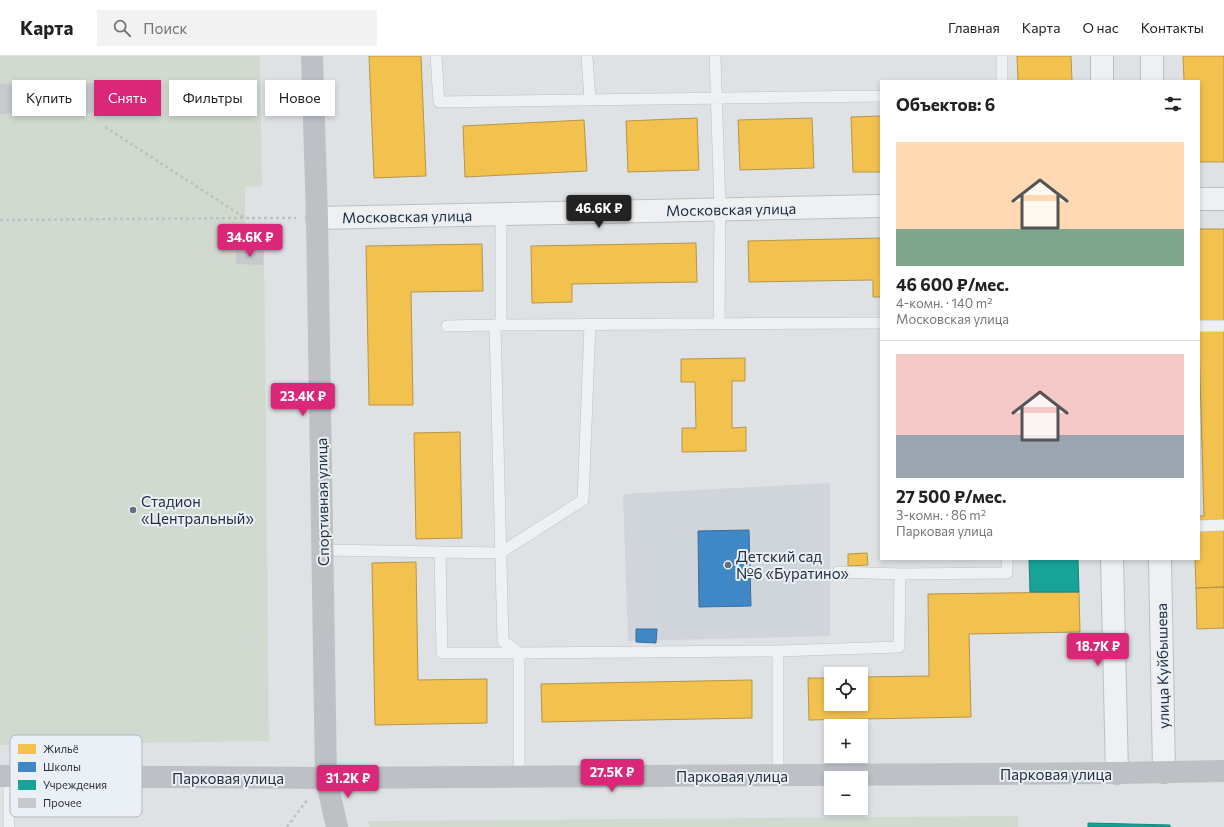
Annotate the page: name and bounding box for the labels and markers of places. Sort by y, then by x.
pin: 46.6K ₽ [562,195,636,229]
pin: 34.6K ₽ [213,224,287,258]
pin: 23.4K ₽ [266,383,340,417]
place label: Стадион «Центральный» [141,492,254,527]
marker: Стадион «Центральный» [128,505,138,515]
place label: Детский сад №6 «Буратино» [736,547,849,582]
marker: Детский сад №6 «Буратино» [723,560,733,570]
pin: 18.7K ₽ [1061,633,1135,667]
pin: 27.5K ₽ [575,759,649,793]
pin: 31.2K ₽ [311,765,385,799]

